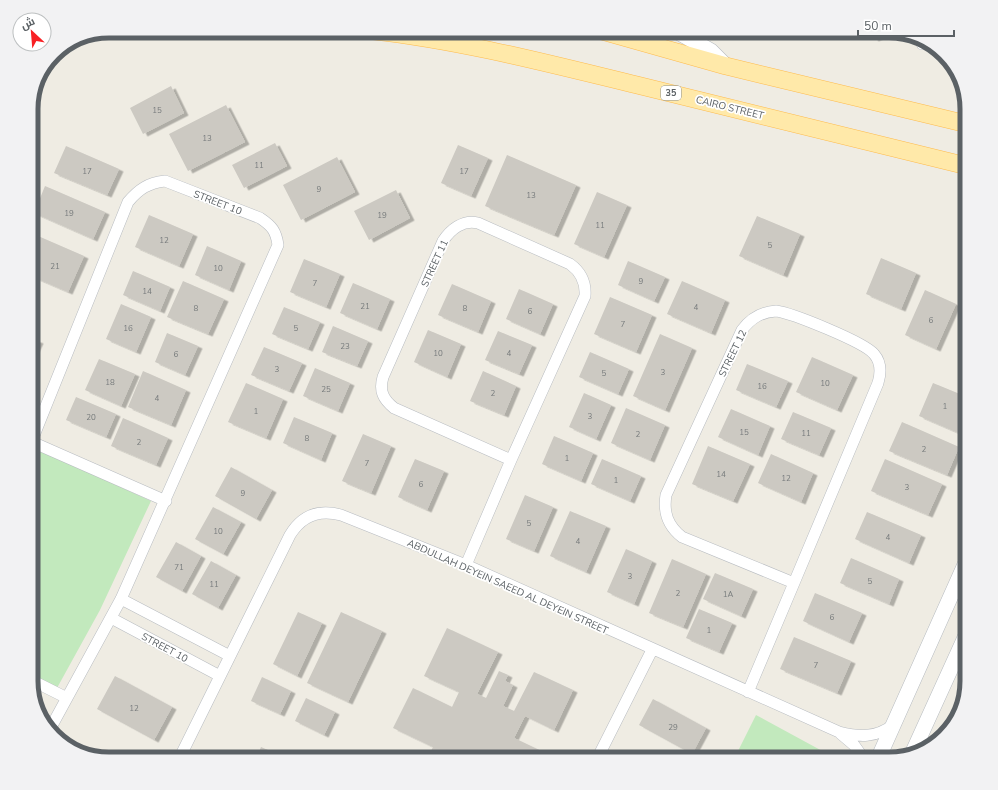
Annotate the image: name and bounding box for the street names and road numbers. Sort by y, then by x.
road number: 35 [661,86,681,100]
street label: CAIRO STREET [694,93,765,123]
street label: STREET 10 [191,187,244,219]
street label: STREET 11 [418,237,452,289]
street label: STREET 12 [715,328,750,379]
street label: ABDULLAH DEYEIN SAEED AL DEYEIN STREET [405,536,610,638]
street label: STREET 10 [139,630,190,666]

